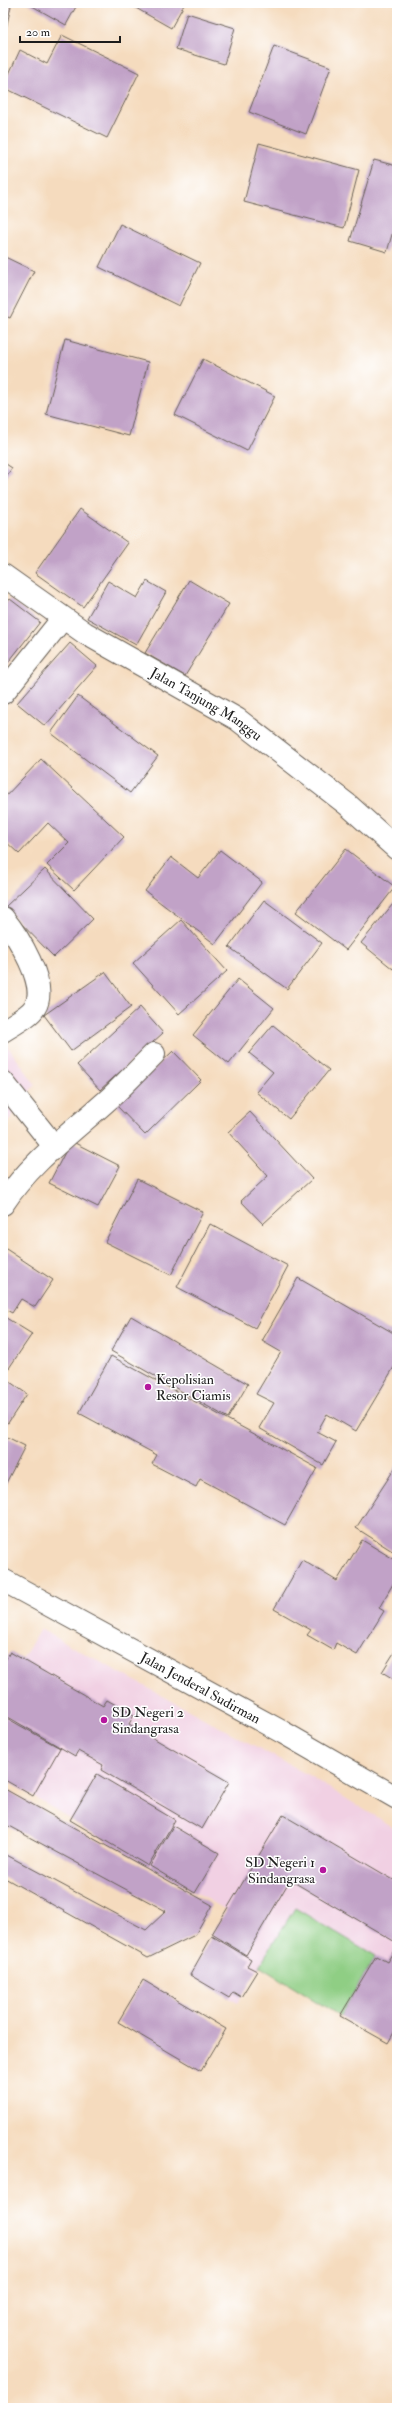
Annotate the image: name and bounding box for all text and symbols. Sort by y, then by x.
scale bar [20,18,120,44]
text: 20 m [26,25,51,40]
street label: Jalan Tanjung Manggu [147,663,266,744]
place label: Kepolisian Resor Ciamis [156,1371,231,1404]
marker: Kepolisian Resor Ciamis [143,1382,153,1392]
street label: Jalan Jenderal Sudirman [137,1648,264,1727]
place label: SD Negeri 2 Sindangrasa [112,1704,184,1737]
marker: SD Negeri 2 Sindangrasa [99,1715,109,1725]
place label: SD Negeri 1 Sindangrasa [245,1854,315,1887]
marker: SD Negeri 1 Sindangrasa [318,1865,328,1875]

